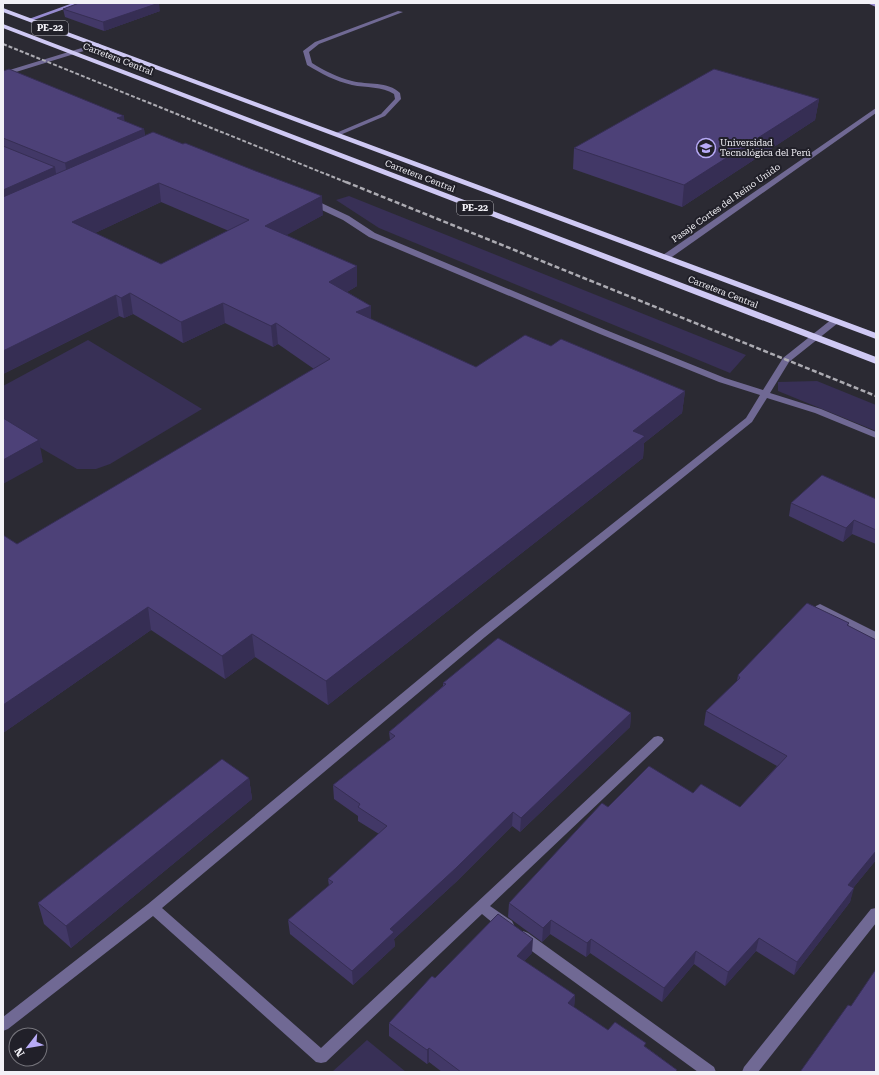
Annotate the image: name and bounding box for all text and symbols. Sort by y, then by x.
road number: PE-22 [32,21,68,35]
street label: Carretera Central [81,41,155,77]
school or university icon: Universidad Tecnológica del Perú [695,137,717,159]
place label: Universidad Tecnológica del Perú [720,138,811,158]
street label: Carretera Central [383,158,457,194]
street label: Pasaje Cortes del Reino Unido [670,161,783,244]
road number: PE-22 [457,201,493,215]
street label: Carretera Central [686,274,760,310]
north arrow [8,1027,48,1067]
text: N [12,1044,28,1059]

